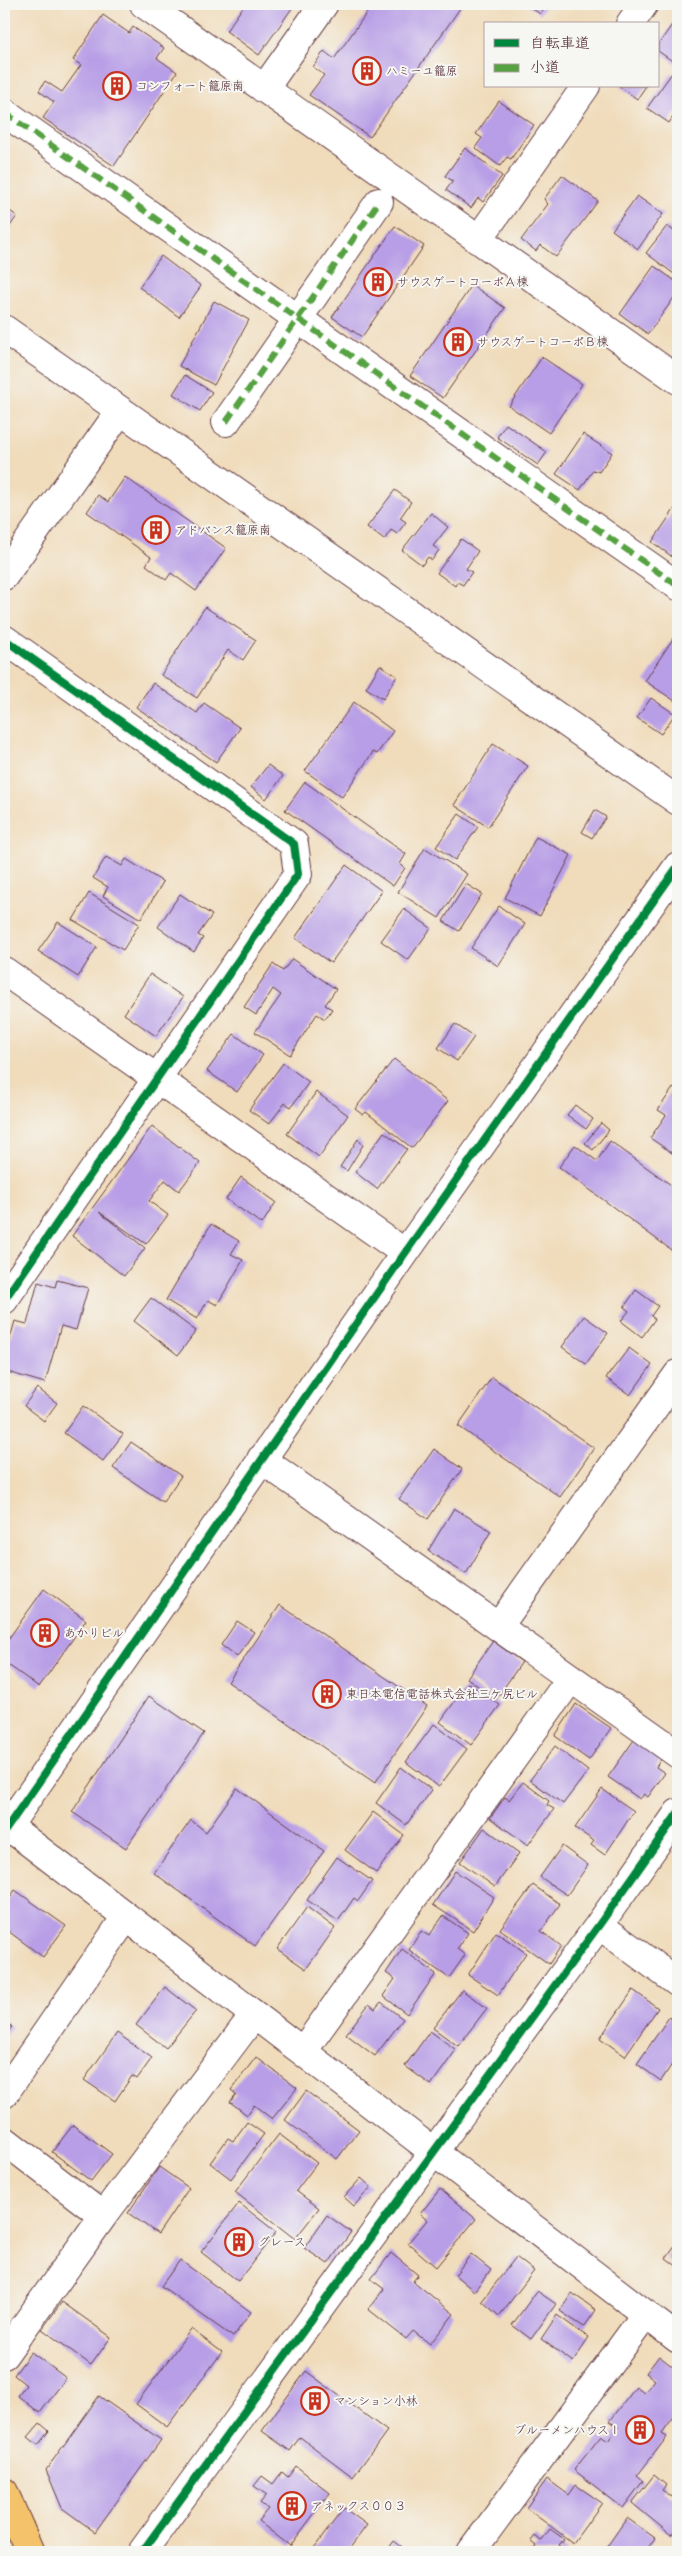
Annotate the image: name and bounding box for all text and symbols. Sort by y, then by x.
legend [484,22,660,88]
text: 自転車道 [530,32,590,52]
building icon: ハミーユ籠原 [352,56,382,86]
text: 小道 [530,56,560,76]
place label: ハミーユ籠原 [386,62,458,78]
building icon: コンフォート籠原南 [102,71,132,101]
place label: コンフォート籠原南 [136,77,244,93]
building icon: サウスゲートコーポＡ棟 [363,267,393,297]
place label: サウスゲートコーポＡ棟 [397,273,528,289]
building icon: サウスゲートコーポＢ棟 [443,327,473,357]
place label: サウスゲートコーポＢ棟 [477,333,608,349]
building icon: アドバンス籠原南 [141,515,171,545]
place label: アドバンス籠原南 [175,521,271,537]
building icon: あかりビル [30,1618,60,1648]
place label: あかりビル [64,1624,124,1640]
building icon: 東日本電信電話株式会社三ケ尻ビル [312,1679,342,1709]
place label: 東日本電信電話株式会社三ケ尻ビル [346,1685,538,1701]
building icon: グレース [224,2227,254,2257]
place label: グレース [258,2233,306,2249]
building icon: マンション小林 [300,2386,330,2416]
place label: マンション小林 [334,2392,418,2408]
building icon: ブルーメンハウスＩ [625,2415,655,2445]
place label: ブルーメンハウスＩ [514,2421,621,2437]
building icon: アネックス００３ [277,2491,307,2521]
place label: アネックス００３ [311,2497,406,2513]

